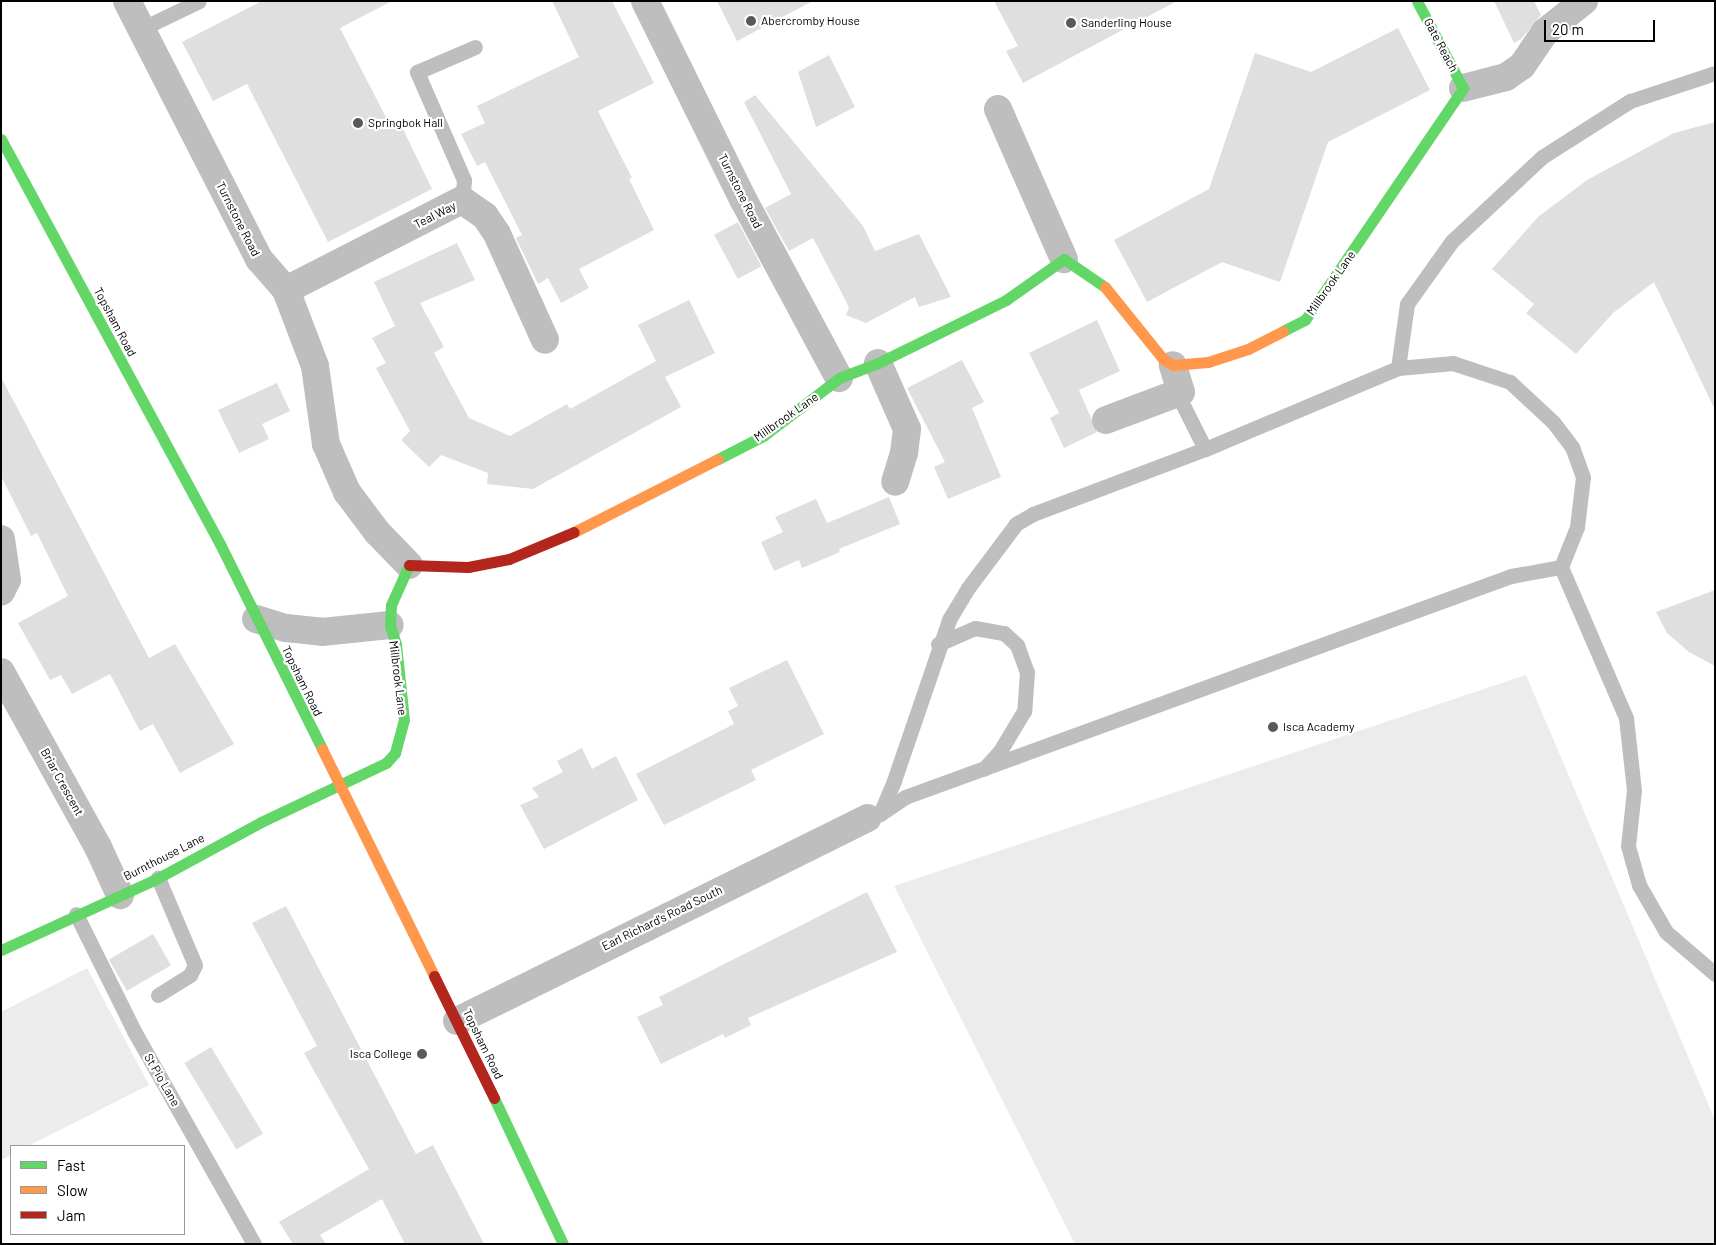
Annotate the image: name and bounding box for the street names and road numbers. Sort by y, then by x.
street label: Gate Reach [1421,16,1461,74]
street label: Turnstone Road [715,151,765,231]
street label: Turnstone Road [213,179,263,259]
street label: Teal Way [412,198,458,232]
street label: Millbrook Lane [1304,248,1358,318]
street label: Topsham Road [91,285,139,359]
street label: Millbrook Lane [751,390,821,444]
street label: Millbrook Lane [386,640,410,716]
street label: Topsham Road [279,644,325,718]
street label: Briar Crescent [38,746,86,818]
street label: Burnthouse Lane [121,830,207,884]
street label: Earl Richard's Road South [599,883,725,953]
street label: Topsham Road [460,1007,506,1081]
street label: St Pio Lane [141,1051,183,1109]

